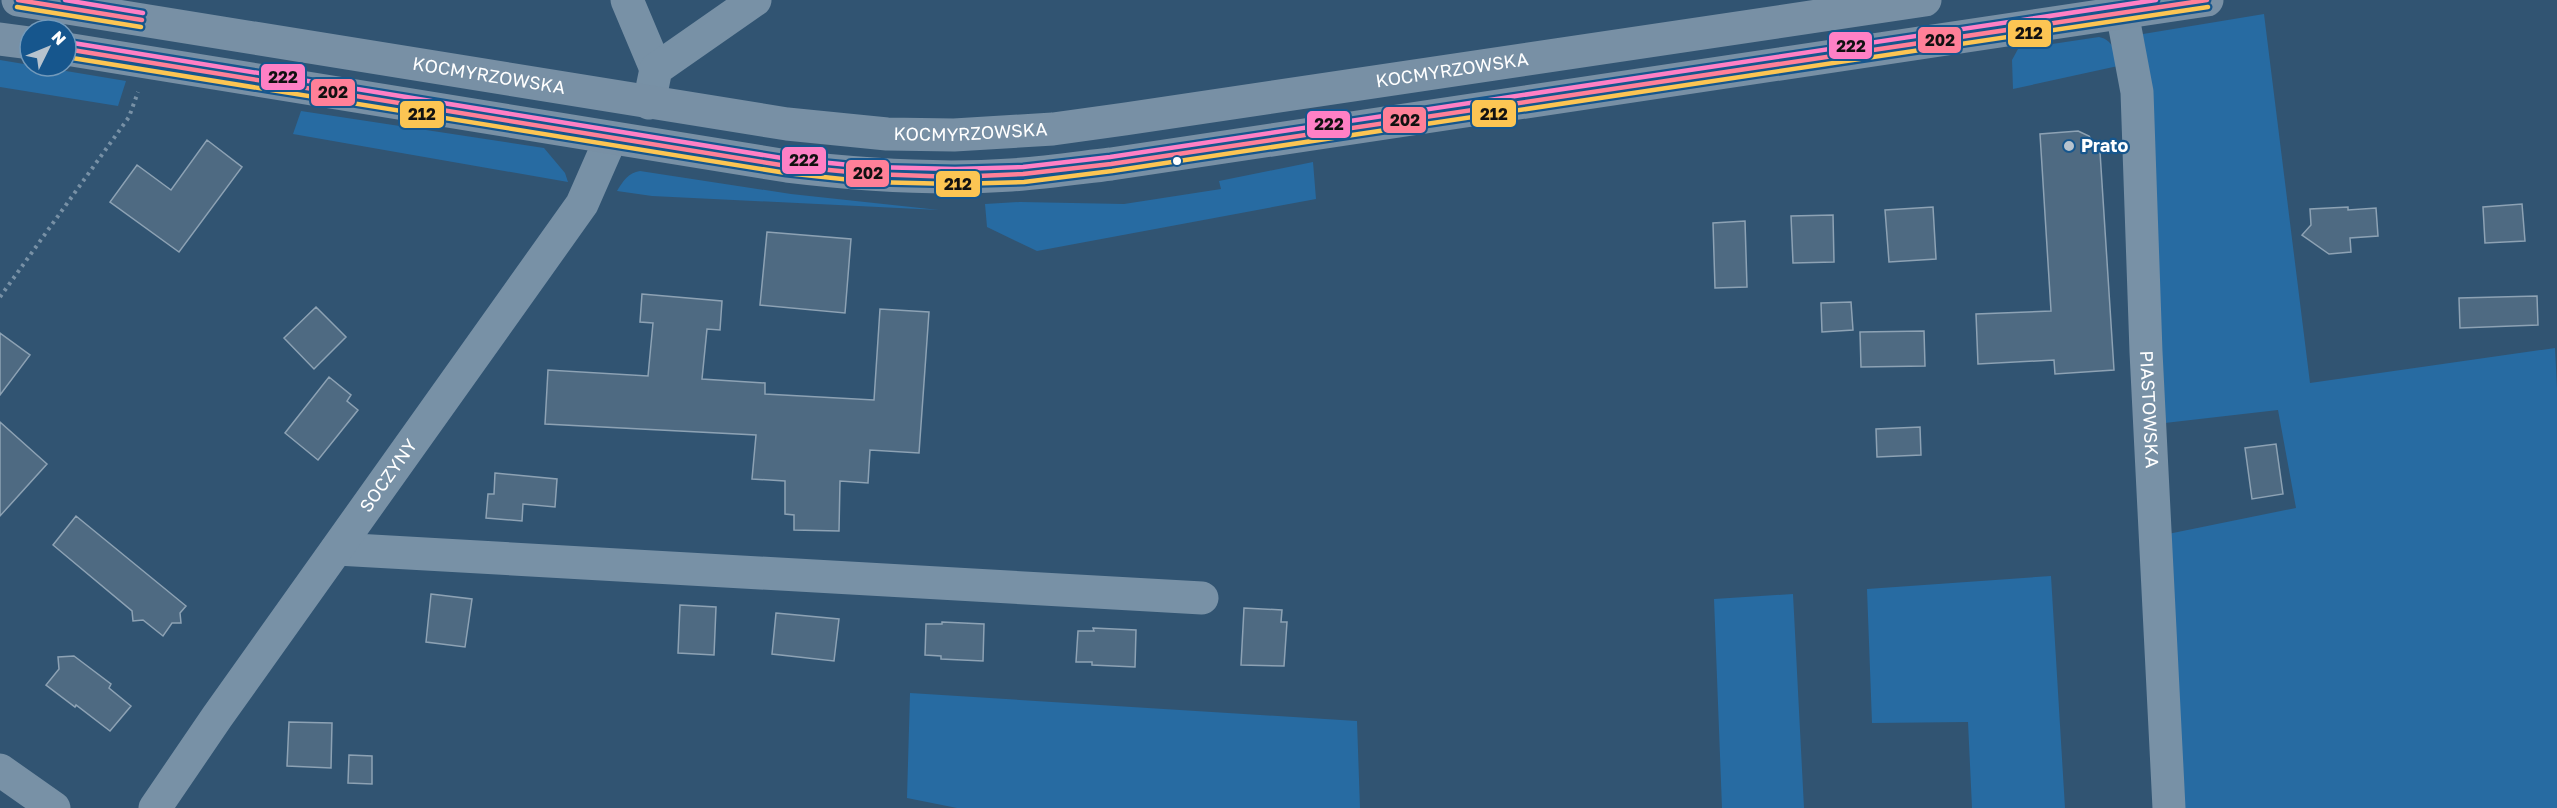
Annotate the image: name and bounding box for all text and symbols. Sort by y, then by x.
north arrow [18,18,78,78]
line badge: 212 [2007,19,2052,48]
text: 212 [2015,23,2043,43]
text: N [48,26,70,49]
line badge: 202 [1917,26,1962,54]
text: 202 [1925,30,1955,50]
line badge: 222 [1828,31,1873,60]
text: 222 [1836,36,1866,56]
street label: KOCMYRZOWSKA [1374,47,1530,92]
street label: KOCMYRZOWSKA [411,52,567,98]
line badge: 222 [260,63,306,91]
text: 222 [268,67,298,87]
line badge: 202 [310,78,356,107]
text: 202 [318,82,348,102]
line badge: 212 [1471,99,1517,128]
line badge: 212 [399,100,445,129]
text: 212 [408,104,436,124]
text: 212 [1480,104,1508,124]
line badge: 202 [1382,106,1427,134]
line badge: 222 [1306,110,1351,139]
text: 202 [1390,110,1420,130]
text: 222 [1314,114,1344,134]
street label: KOCMYRZOWSKA [893,117,1048,145]
place label: Prato [2081,134,2128,156]
marker: Prato [2062,139,2076,153]
line badge: 222 [781,146,827,175]
text: 222 [789,150,819,170]
unlabelled marker [1171,155,1183,167]
line badge: 202 [845,159,890,188]
text: 202 [853,163,883,183]
line badge: 212 [935,170,981,198]
text: 212 [944,174,972,194]
street label: PIASTOWSKA [2136,350,2164,469]
street label: SOCZYNY [354,434,421,516]

